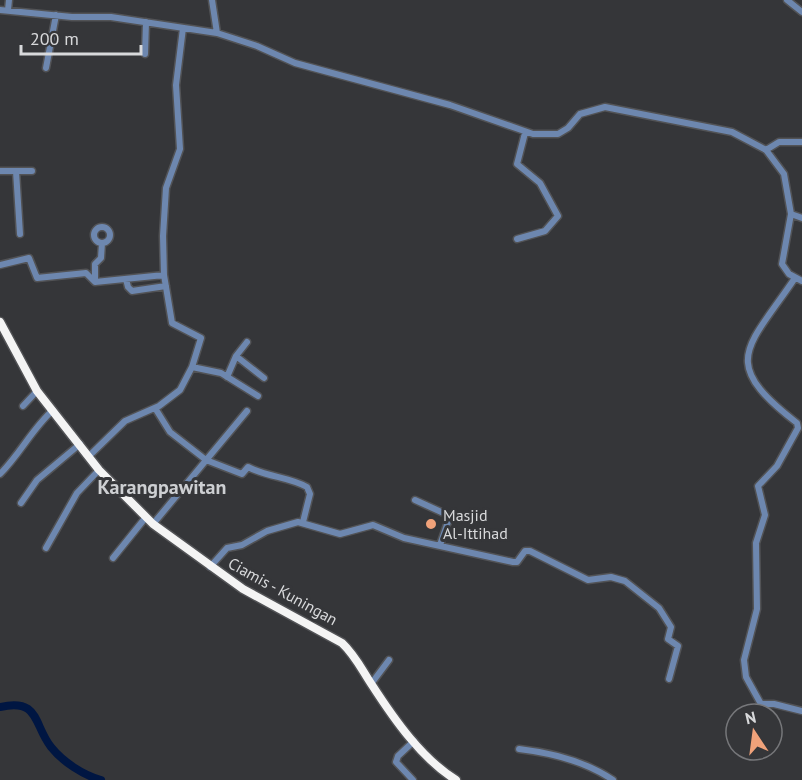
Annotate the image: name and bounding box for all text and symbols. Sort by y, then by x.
scale bar [21,18,141,56]
text: 200 m [30,27,79,50]
district label: Karangpawitan [98,474,226,500]
place label: Masjid Al-Ittihad [443,505,508,543]
marker: Masjid Al-Ittihad [424,517,438,531]
street label: Ciamis - Kuningan [225,553,341,629]
north arrow [724,702,784,762]
text: N [743,706,758,728]

